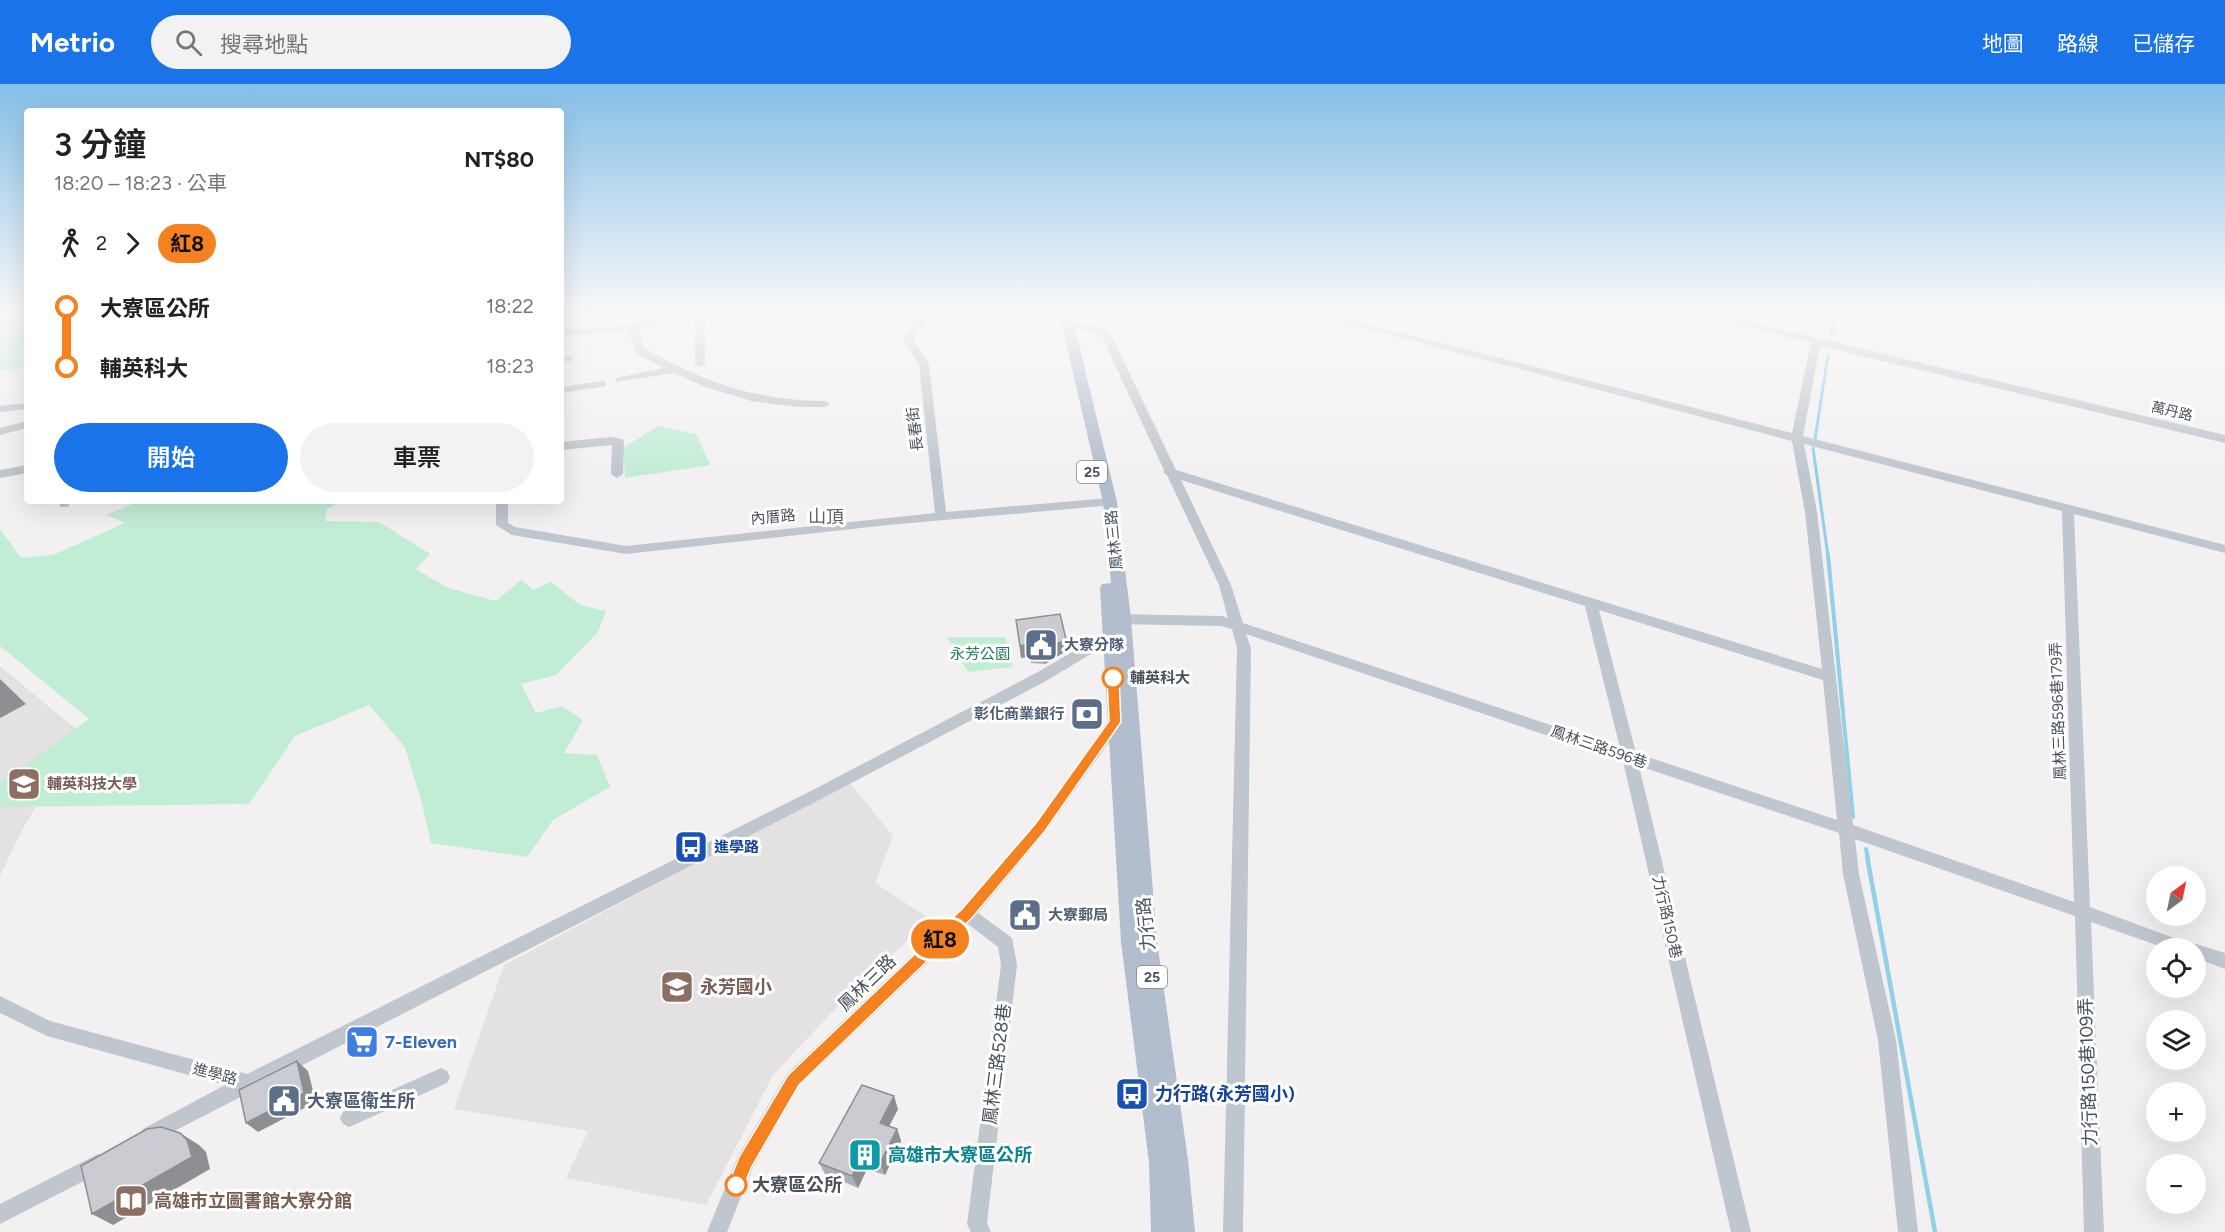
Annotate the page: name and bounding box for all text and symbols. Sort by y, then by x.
search box [151,15,571,69]
text: Metrio [30,25,115,59]
icon: search [172,26,205,59]
text: 搜尋地點 [220,31,308,58]
text: 地圖 [1982,31,2024,56]
text: 路線 [2057,31,2099,56]
text: 已儲存 [2132,31,2195,56]
text: 3 分鐘 [54,125,146,164]
text: NT$80 [464,146,534,173]
text: 18:20 – 18:23 · 公車 [54,171,227,195]
icon: walk [54,227,87,260]
icon: forward [116,227,149,260]
text: 2 [96,231,107,255]
text: 紅8 [170,231,204,256]
text: 18:22 [486,294,534,318]
text: 大寮區公所 [100,295,210,322]
text: 18:23 [486,354,534,378]
text: 輔英科大 [100,355,188,382]
street label: 萬丹路 [2150,398,2194,424]
street label: 長春街 [903,406,927,452]
button: 開始 [54,423,288,492]
button: 車票 [300,423,534,492]
road number: 25 [1077,461,1107,483]
street label: 內厝路 [750,506,796,528]
district label: 山頂 [808,506,844,528]
street label: 鳳林三路 [1102,509,1126,571]
public building icon: 大寮分隊 [1023,627,1059,663]
place label: 大寮分隊 [1064,636,1124,654]
street label: 鳳林三路596巷179弄 [2047,642,2069,780]
park label: 永芳公園 [950,645,1010,663]
marker: 輔英科大 [1102,667,1124,689]
place label: 輔英科大 [1130,669,1190,687]
bank icon: 彰化商業銀行 [1069,696,1105,732]
place label: 彰化商業銀行 [974,705,1064,723]
street label: 鳳林三路596巷 [1549,722,1649,772]
school or university icon: 輔英科技大學 [6,766,42,802]
place label: 輔英科技大學 [47,775,137,793]
bus stop icon: 進學路 [673,829,709,865]
place label: 進學路 [714,838,759,856]
north arrow [2146,866,2206,926]
map controls [2146,866,2206,1214]
street label: 力行路150巷 [1649,874,1685,960]
street label: 力行路 [1132,896,1160,952]
public building icon: 大寮郵局 [1007,897,1043,933]
place label: 大寮郵局 [1048,906,1108,924]
line badge: 紅8 [913,920,967,958]
text: 紅8 [923,927,957,952]
button: locate [2146,938,2206,998]
street label: 鳳林三路 [833,950,901,1016]
road number: 25 [1137,966,1167,988]
school or university icon: 永芳國小 [659,969,695,1005]
place label: 永芳國小 [700,976,772,998]
street label: 力行路150巷109弄 [2074,997,2102,1147]
street label: 鳳林三路528巷 [979,1002,1015,1126]
button: layers [2146,1010,2206,1070]
supermarket icon: 7-Eleven [344,1024,380,1060]
place label: 7-Eleven [385,1031,457,1053]
street label: 進學路 [191,1059,239,1089]
bus stop icon: 力行路(永芳國小) [1114,1076,1150,1112]
button: + [2146,1082,2206,1142]
public building icon: 大寮區衛生所 [266,1083,302,1119]
place label: 力行路(永芳國小) [1155,1083,1295,1105]
place label: 大寮區衛生所 [307,1090,415,1112]
building icon: 高雄市大寮區公所 [847,1137,883,1173]
place label: 高雄市大寮區公所 [888,1144,1032,1166]
button: − [2146,1154,2206,1214]
marker: 大寮區公所 [725,1174,747,1196]
place label: 大寮區公所 [752,1174,842,1196]
library icon: 高雄市立圖書館大寮分館 [113,1183,149,1219]
place label: 高雄市立圖書館大寮分館 [154,1190,352,1212]

